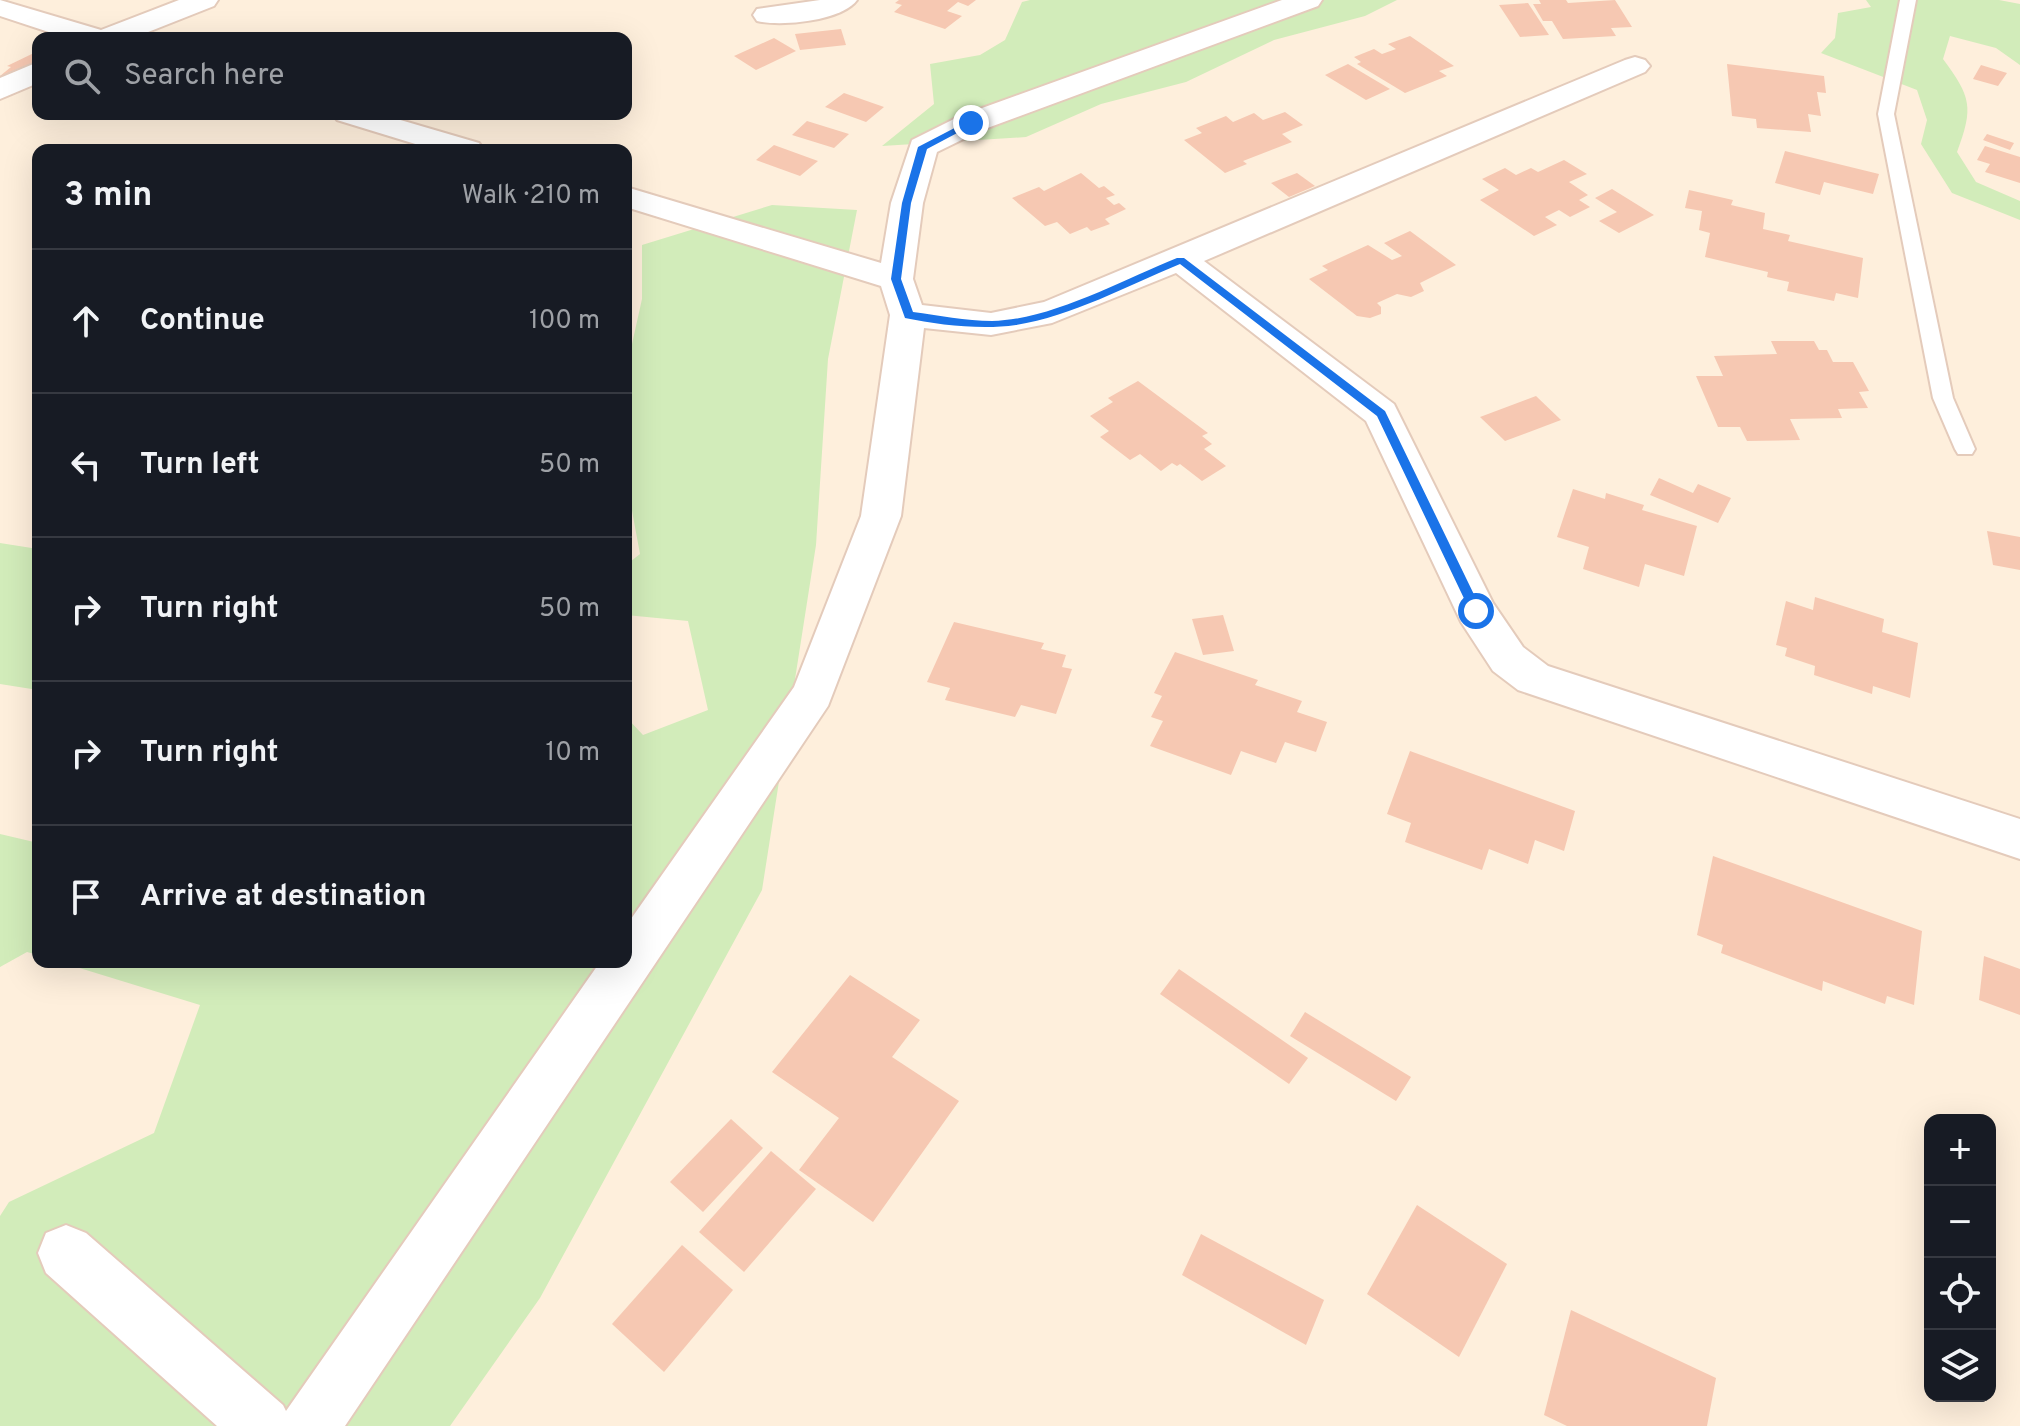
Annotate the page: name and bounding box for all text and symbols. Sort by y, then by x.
search box [32,32,632,120]
icon: search [60,54,104,98]
text: Search here [124,58,284,95]
route end [953,105,989,141]
text: 3 min [64,175,152,218]
text: Walk · 210 m [462,180,600,213]
icon: ahead [64,299,108,343]
text: Continue [140,303,265,340]
text: 100 m [529,305,600,338]
icon: left [64,443,108,487]
text: Turn left [140,447,260,484]
text: 50 m [539,449,600,482]
icon: right [64,587,108,631]
text: Turn right [140,591,278,628]
text: 50 m [539,593,600,626]
route start [1458,593,1494,629]
icon: right [64,731,108,775]
text: Turn right [140,735,278,772]
text: 10 m [545,737,600,770]
icon: arrive [64,875,108,919]
text: Arrive at destination [140,879,426,916]
map controls [1924,1114,1996,1402]
button: + [1924,1114,1996,1186]
button: − [1924,1186,1996,1258]
button: locate [1924,1258,1996,1330]
button: layers [1924,1330,1996,1402]

